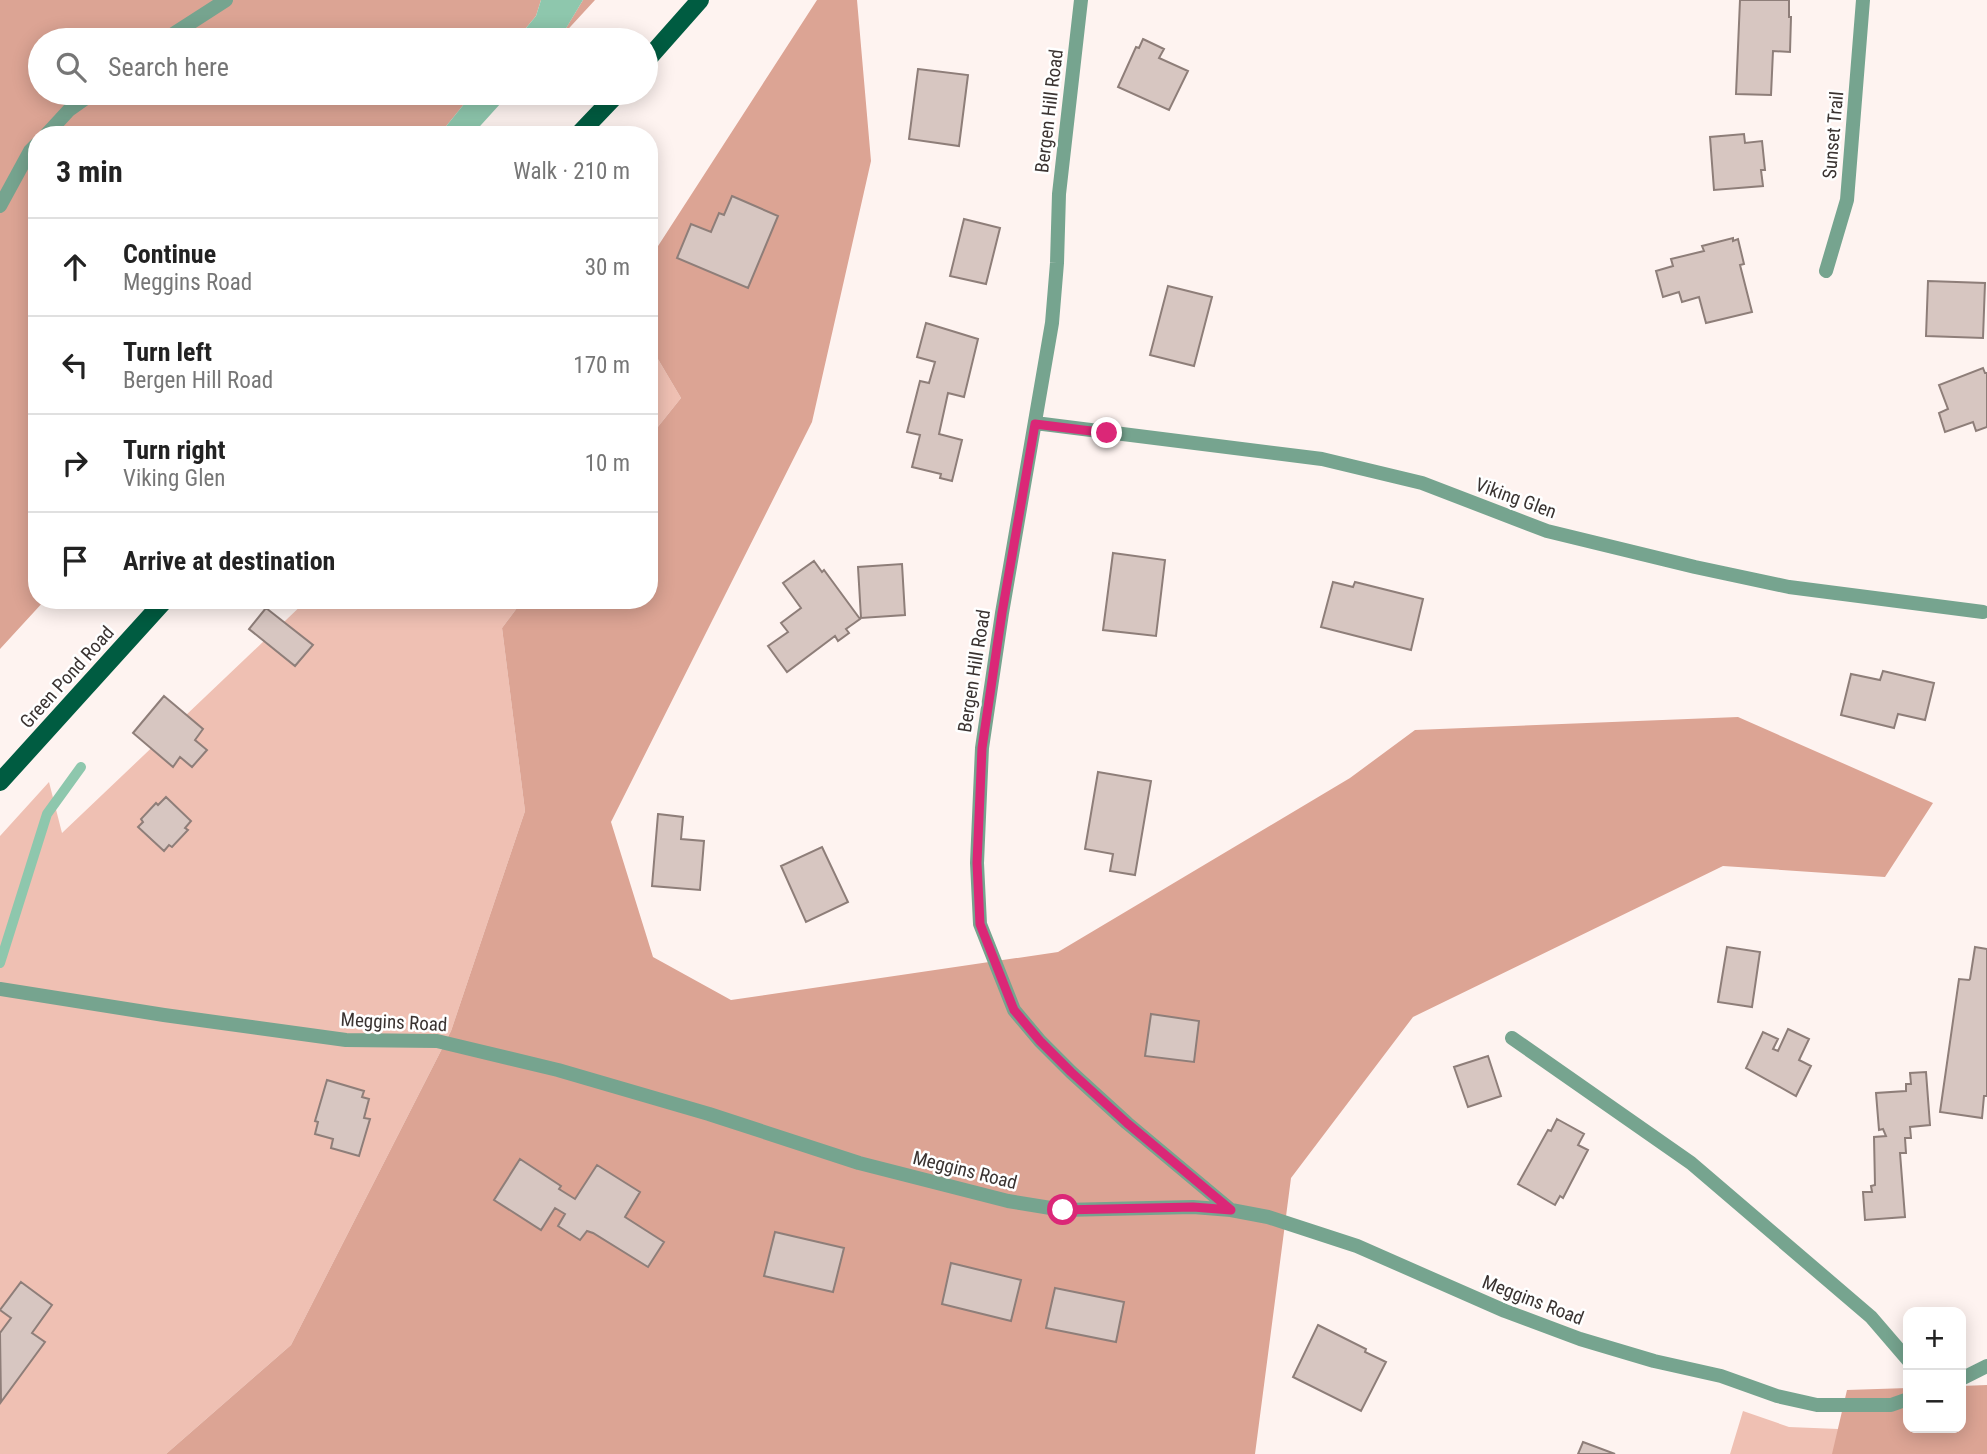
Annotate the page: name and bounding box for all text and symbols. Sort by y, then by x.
search box [28,28,658,105]
icon: search [52,48,90,86]
street label: Bergen Hill Road [1030,48,1068,174]
text: Search here [108,52,229,82]
street label: Sunset Trail [1818,90,1848,180]
text: 3 min [56,154,123,189]
text: Walk · 210 m [513,158,630,185]
text: Continue [123,239,216,269]
icon: ahead [56,248,94,286]
text: 30 m [585,254,630,281]
text: Meggins Road [123,269,252,296]
text: Turn left [123,337,212,367]
icon: left [56,346,94,384]
text: 170 m [573,352,630,379]
text: Bergen Hill Road [123,367,273,394]
route end [1091,417,1122,448]
text: Turn right [123,435,225,465]
icon: right [56,444,94,482]
text: 10 m [585,450,630,477]
text: Viking Glen [123,465,225,492]
street label: Viking Glen [1472,473,1560,523]
icon: arrive [56,542,94,580]
text: Arrive at destination [123,546,335,576]
street label: Bergen Hill Road [953,608,995,734]
street label: Green Pond Road [15,621,119,733]
street label: Meggins Road [340,1008,448,1036]
street label: Meggins Road [910,1146,1020,1194]
route start [1047,1194,1078,1225]
street label: Meggins Road [1479,1270,1587,1330]
map controls [1903,1307,1966,1433]
button: + [1903,1307,1966,1370]
button: − [1903,1370,1966,1433]

